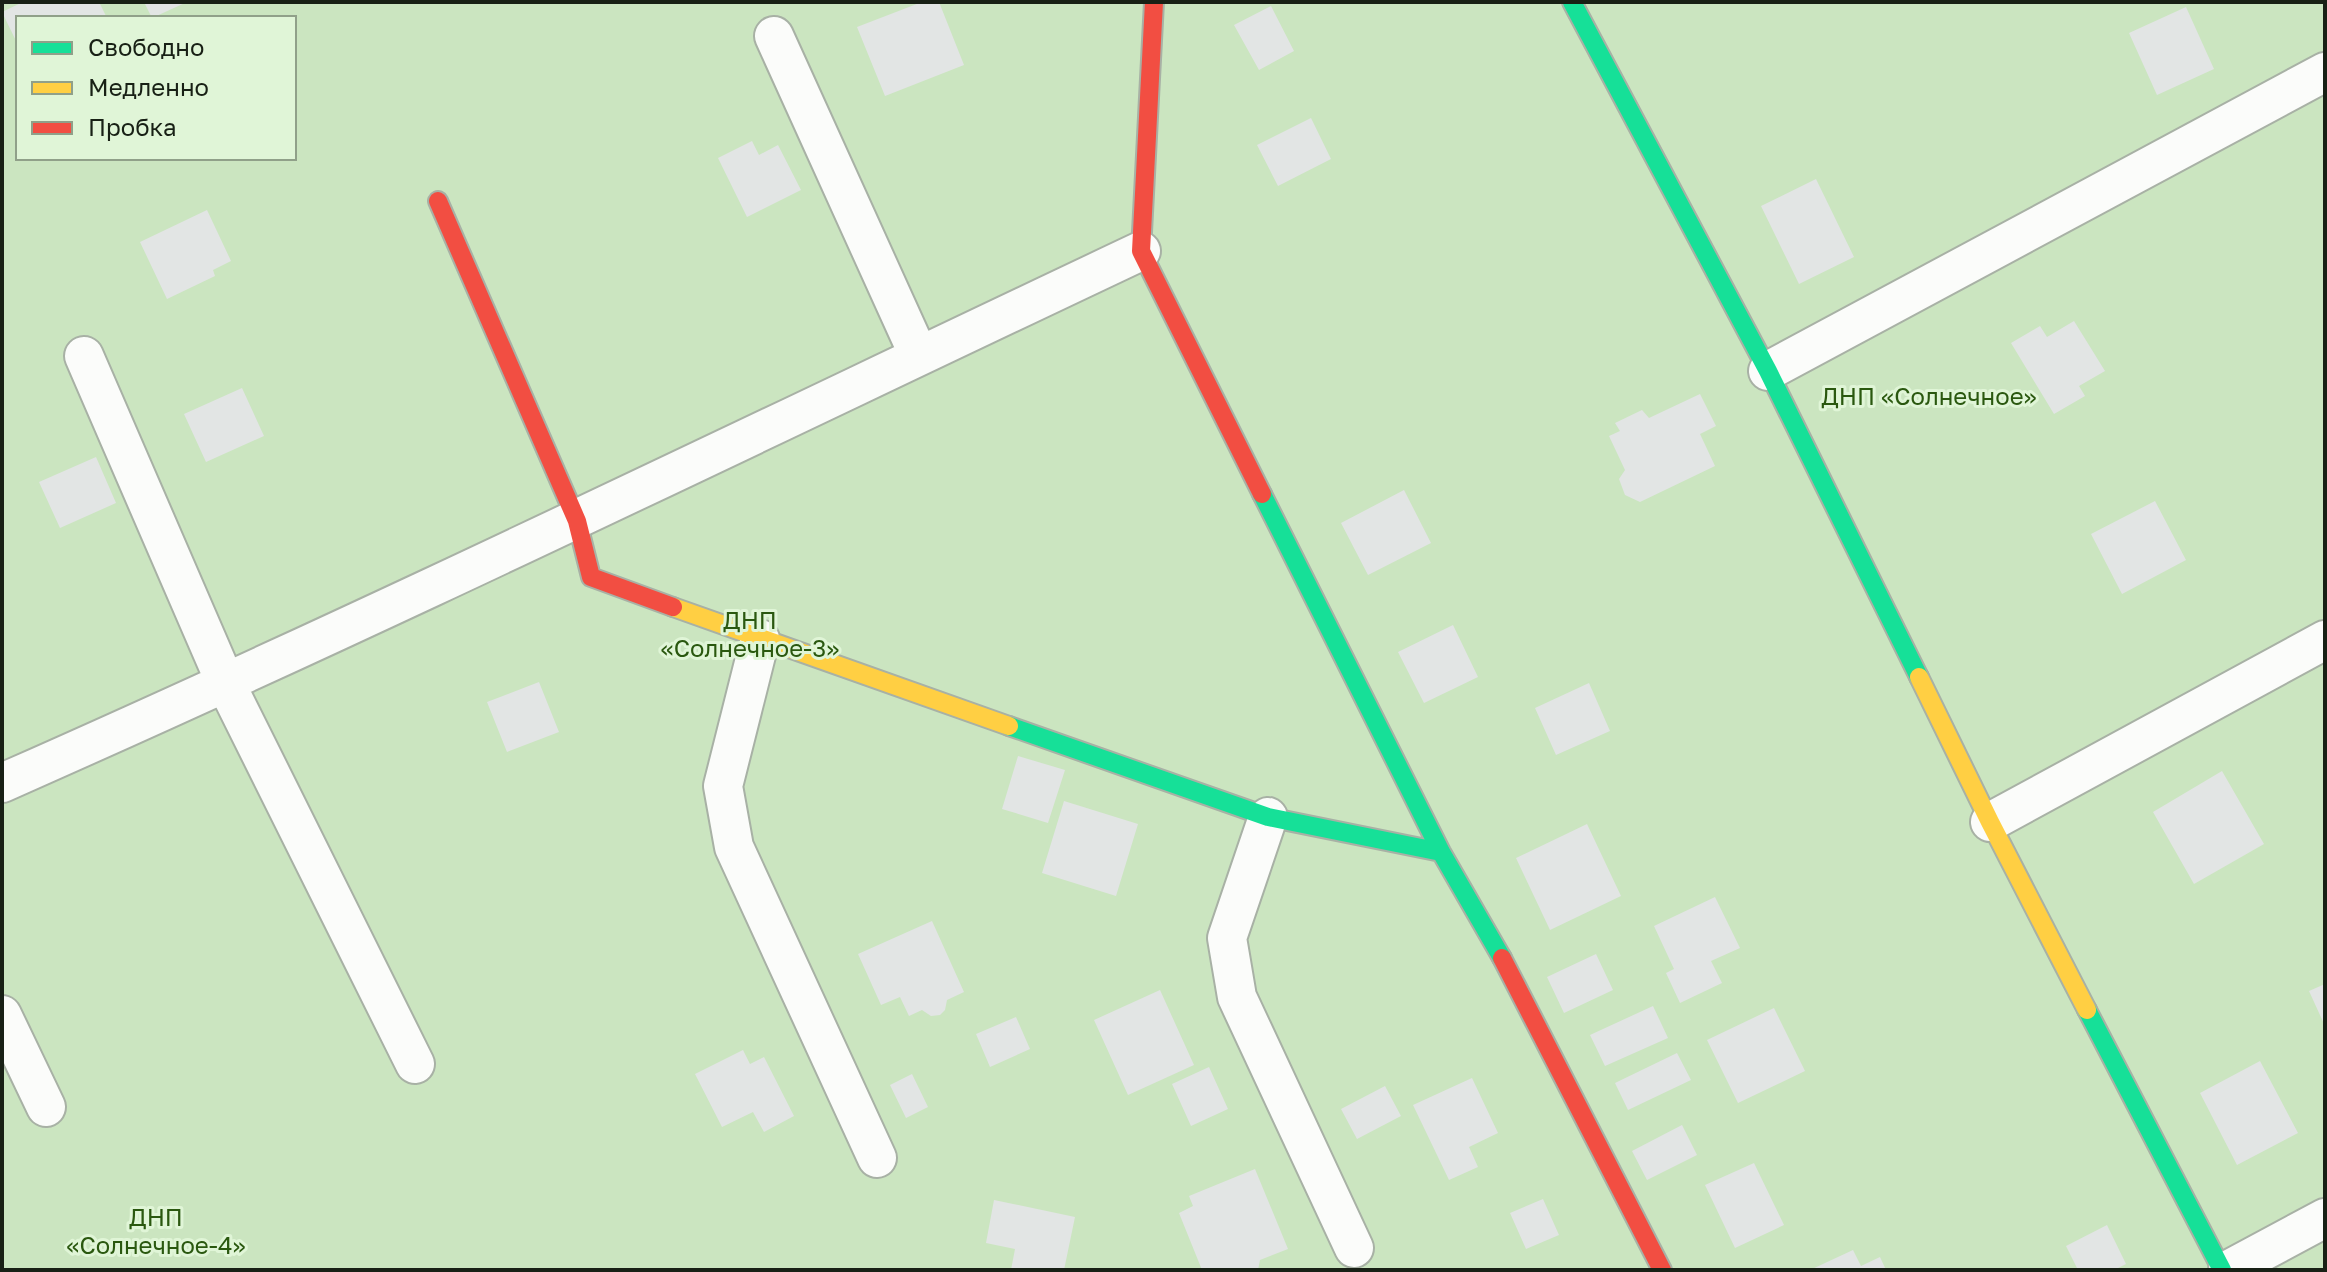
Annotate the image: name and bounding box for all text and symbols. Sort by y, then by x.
legend [16,16,296,160]
text: Свободно [88,32,204,61]
text: Медленно [88,72,209,101]
text: Пробка [88,112,177,141]
park label: ДНП «Солнечное» [1821,381,2037,410]
park label: ДНП «Солнечное-3» [661,605,839,662]
park label: ДНП «Солнечное-4» [66,1202,246,1259]

